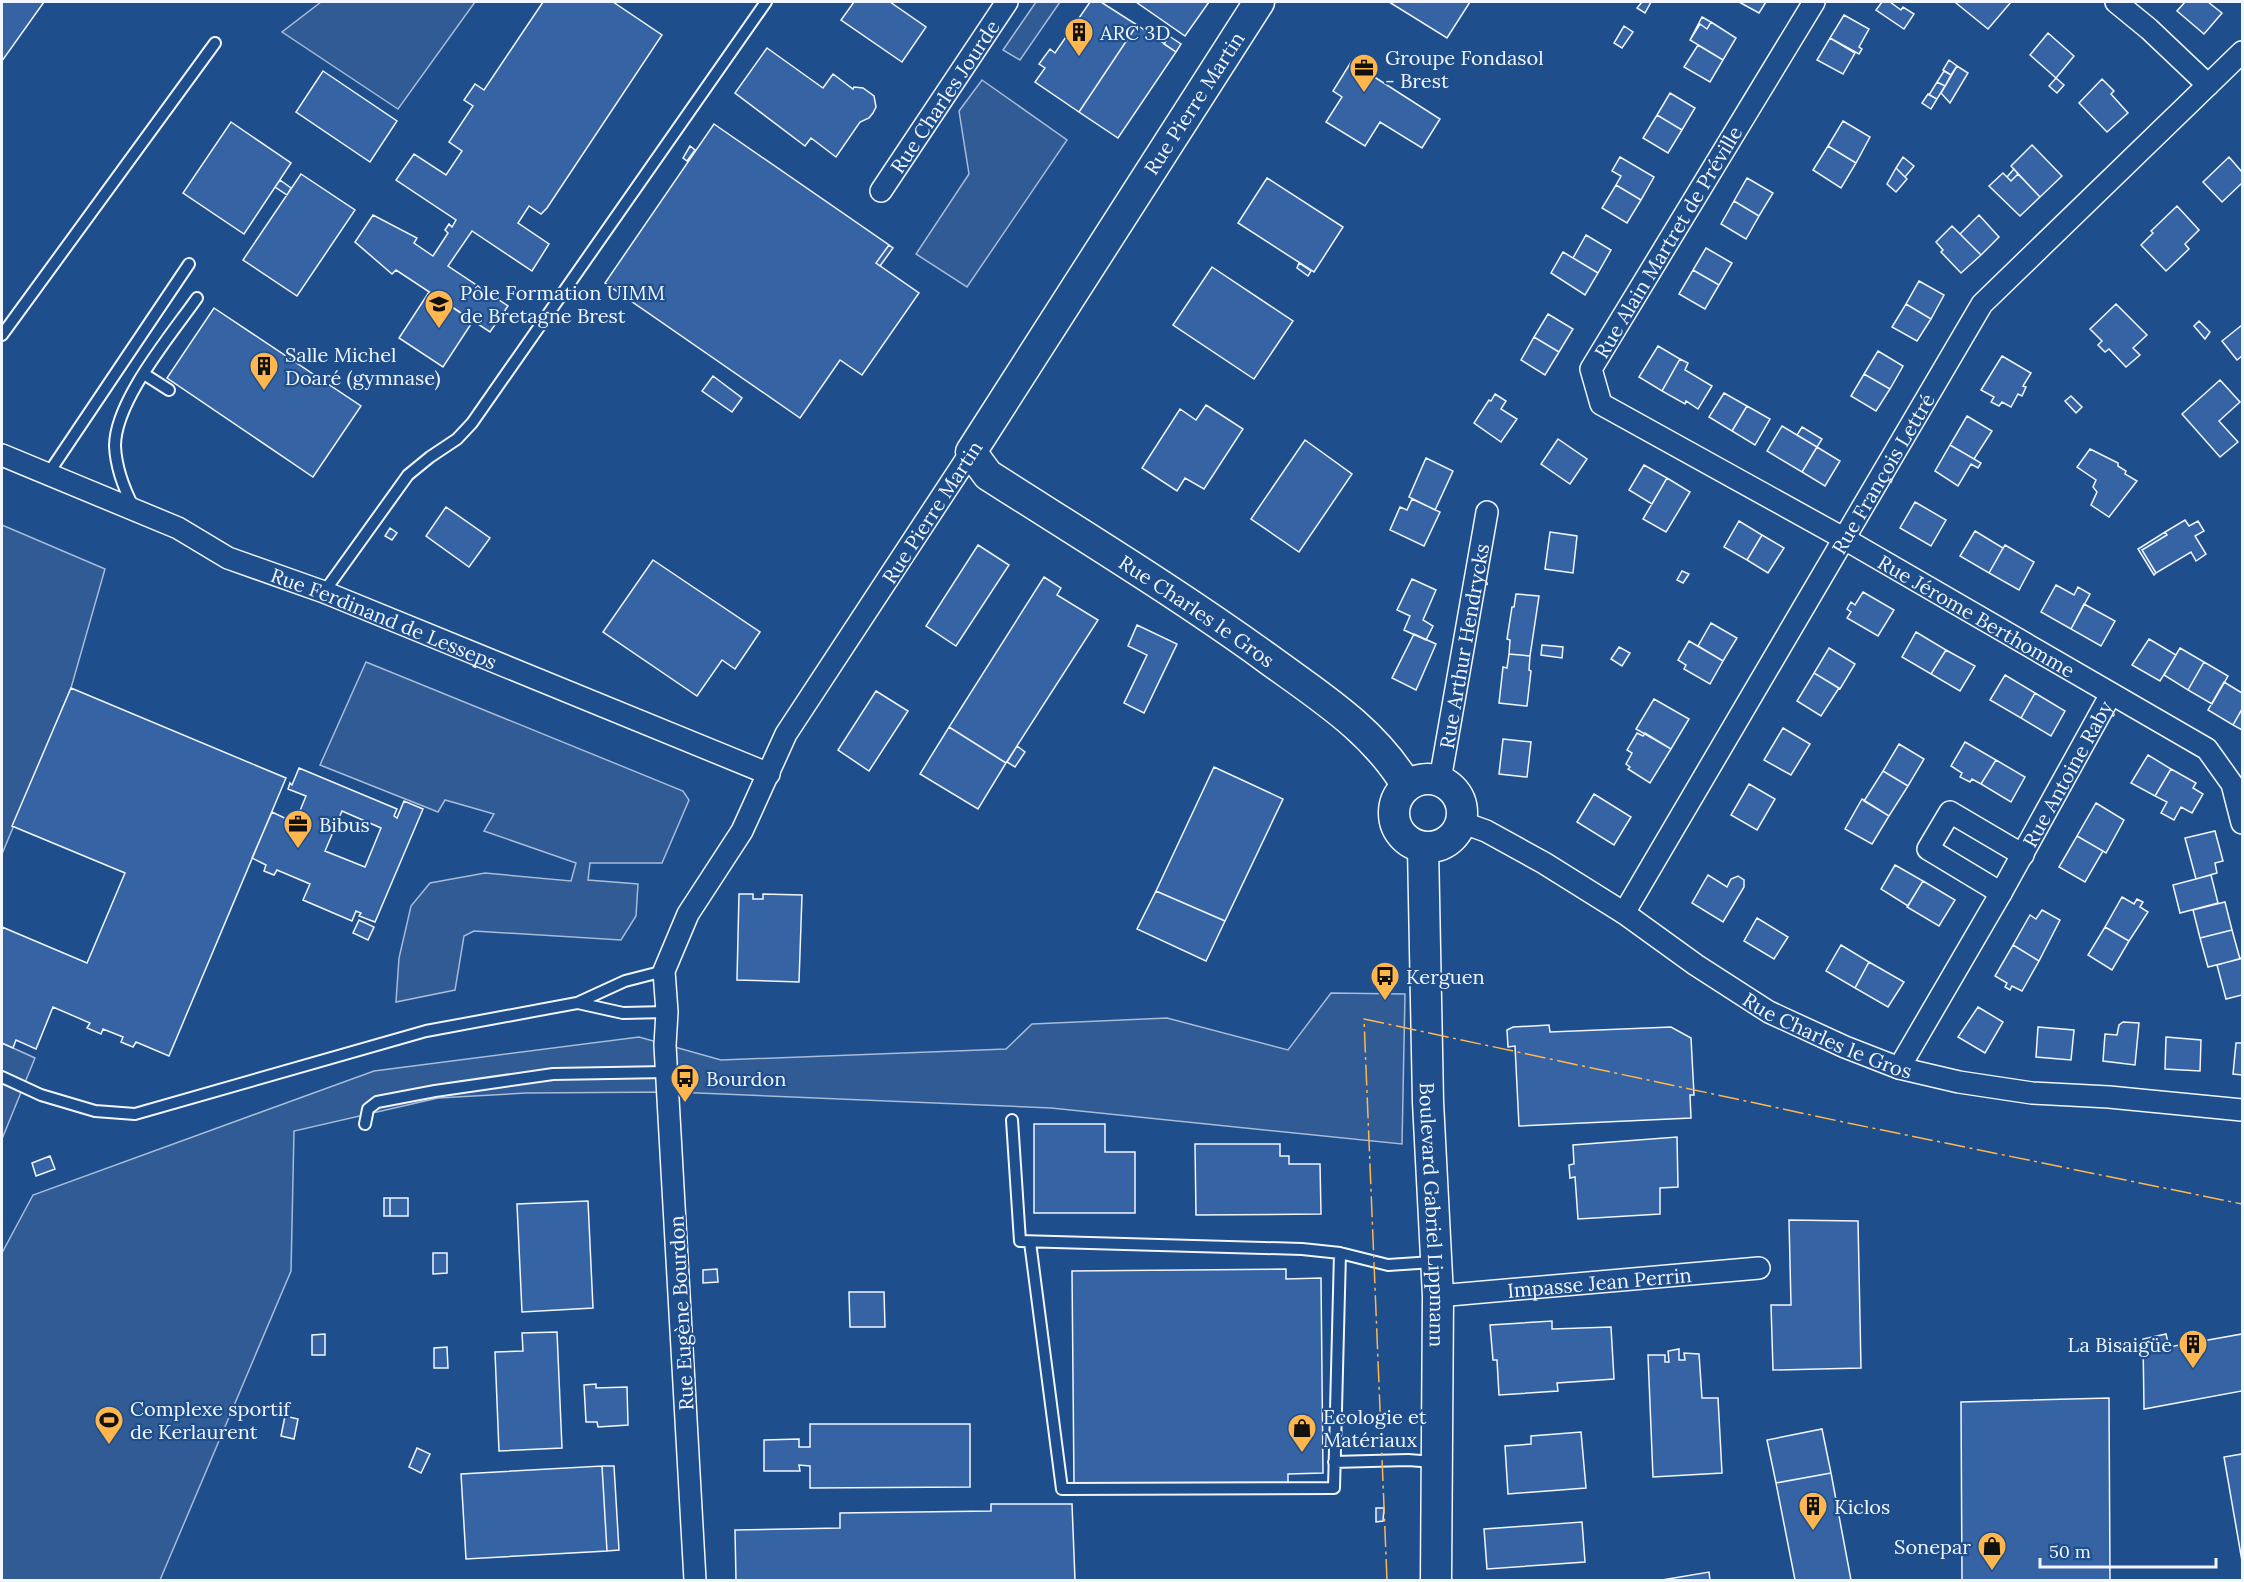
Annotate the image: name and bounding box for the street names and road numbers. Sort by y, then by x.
street label: Rue Charles Jourde [884,15,1004,177]
street label: Rue Pierre Martin [1138,27,1250,179]
street label: Rue Alain Martret de Préville [1589,121,1747,363]
street label: Rue François Lettré [1826,388,1939,558]
street label: Rue Pierre Martin [876,436,988,588]
street label: Rue Arthur Hendrycks [1433,542,1494,751]
street label: Rue Charles le Gros [1114,549,1280,672]
street label: Rue Jérome Berthomme [1874,549,2080,682]
street label: Rue Ferdinand de Lesseps [268,562,501,674]
street label: Rue Antoine Raby [2017,696,2118,851]
street label: Rue Charles le Gros [1739,986,1914,1083]
street label: Boulevard Gabriel Lippmann [1415,1082,1451,1347]
street label: Rue Eugène Bourdon [663,1215,699,1411]
street label: Impasse Jean Perrin [1506,1261,1693,1302]

